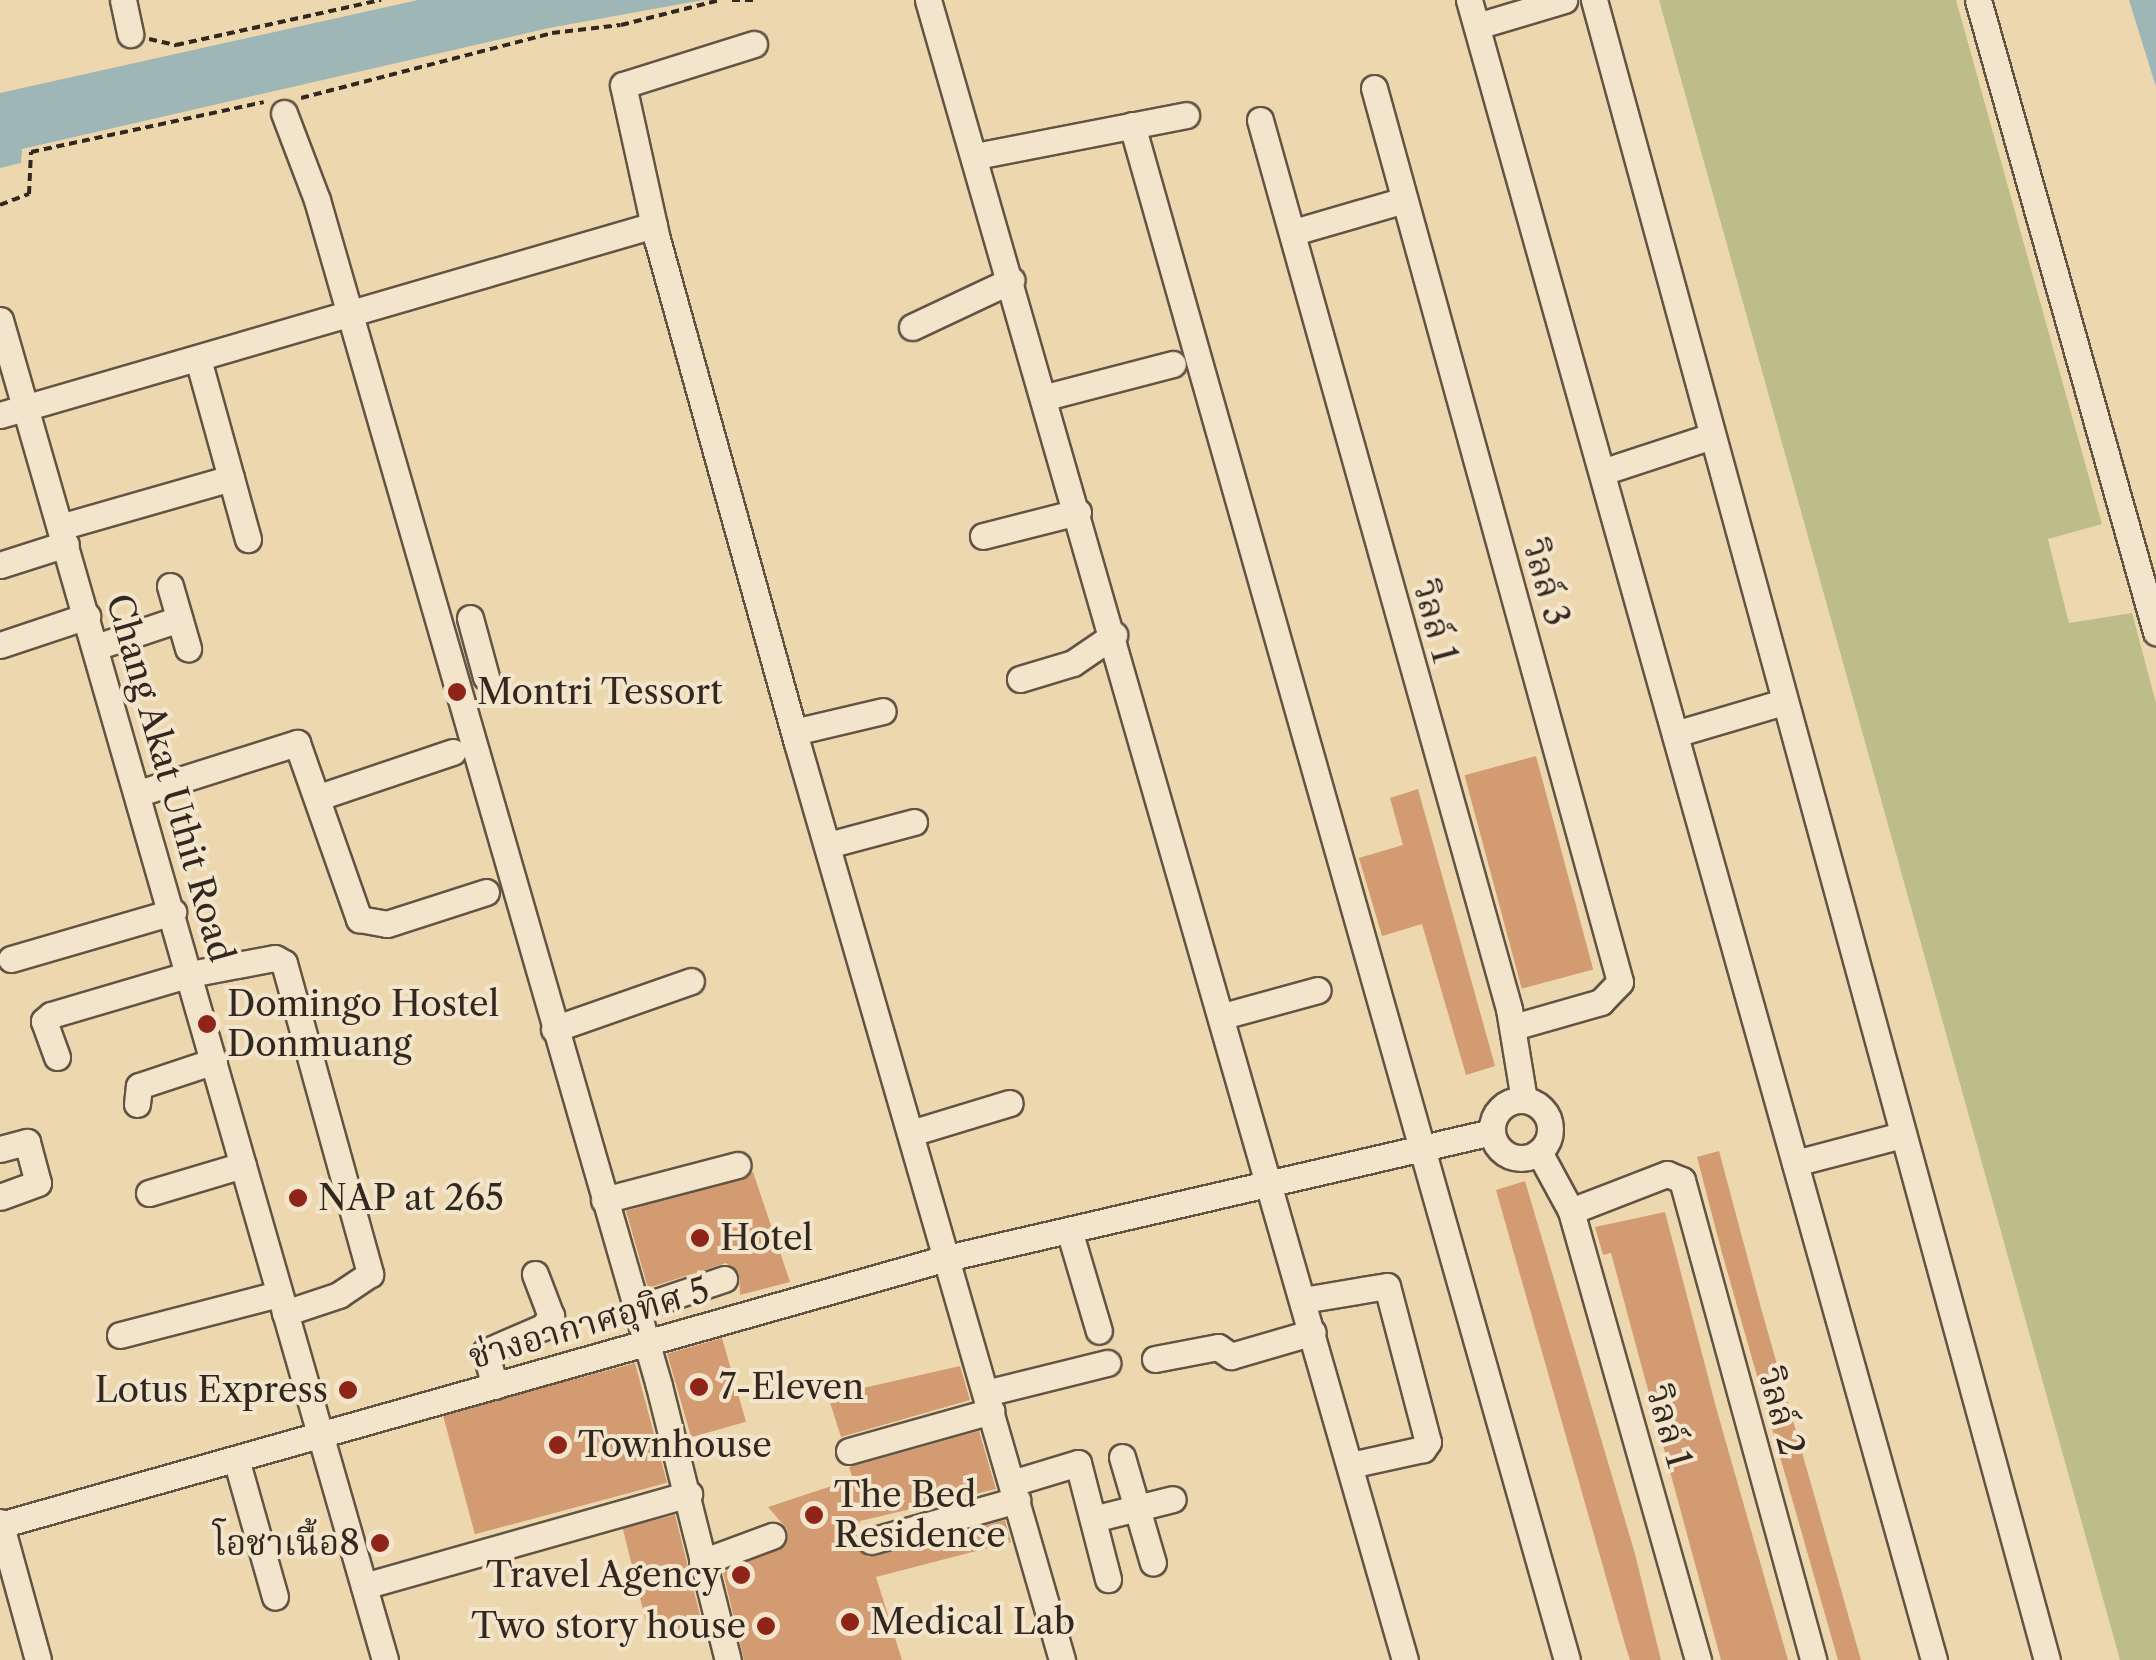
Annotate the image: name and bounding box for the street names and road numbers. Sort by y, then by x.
street label: วิลล์ 3 [1514,534,1578,630]
street label: วิลล์ 1 [1404,575,1466,667]
street label: Chang Akat Uthit Road [97,589,243,967]
street label: ช่างอากาศอุทิศ 5 [464,1269,714,1377]
street label: วิลล์ 2 [1749,1362,1813,1460]
street label: วิลล์ 1 [1637,1380,1701,1472]

